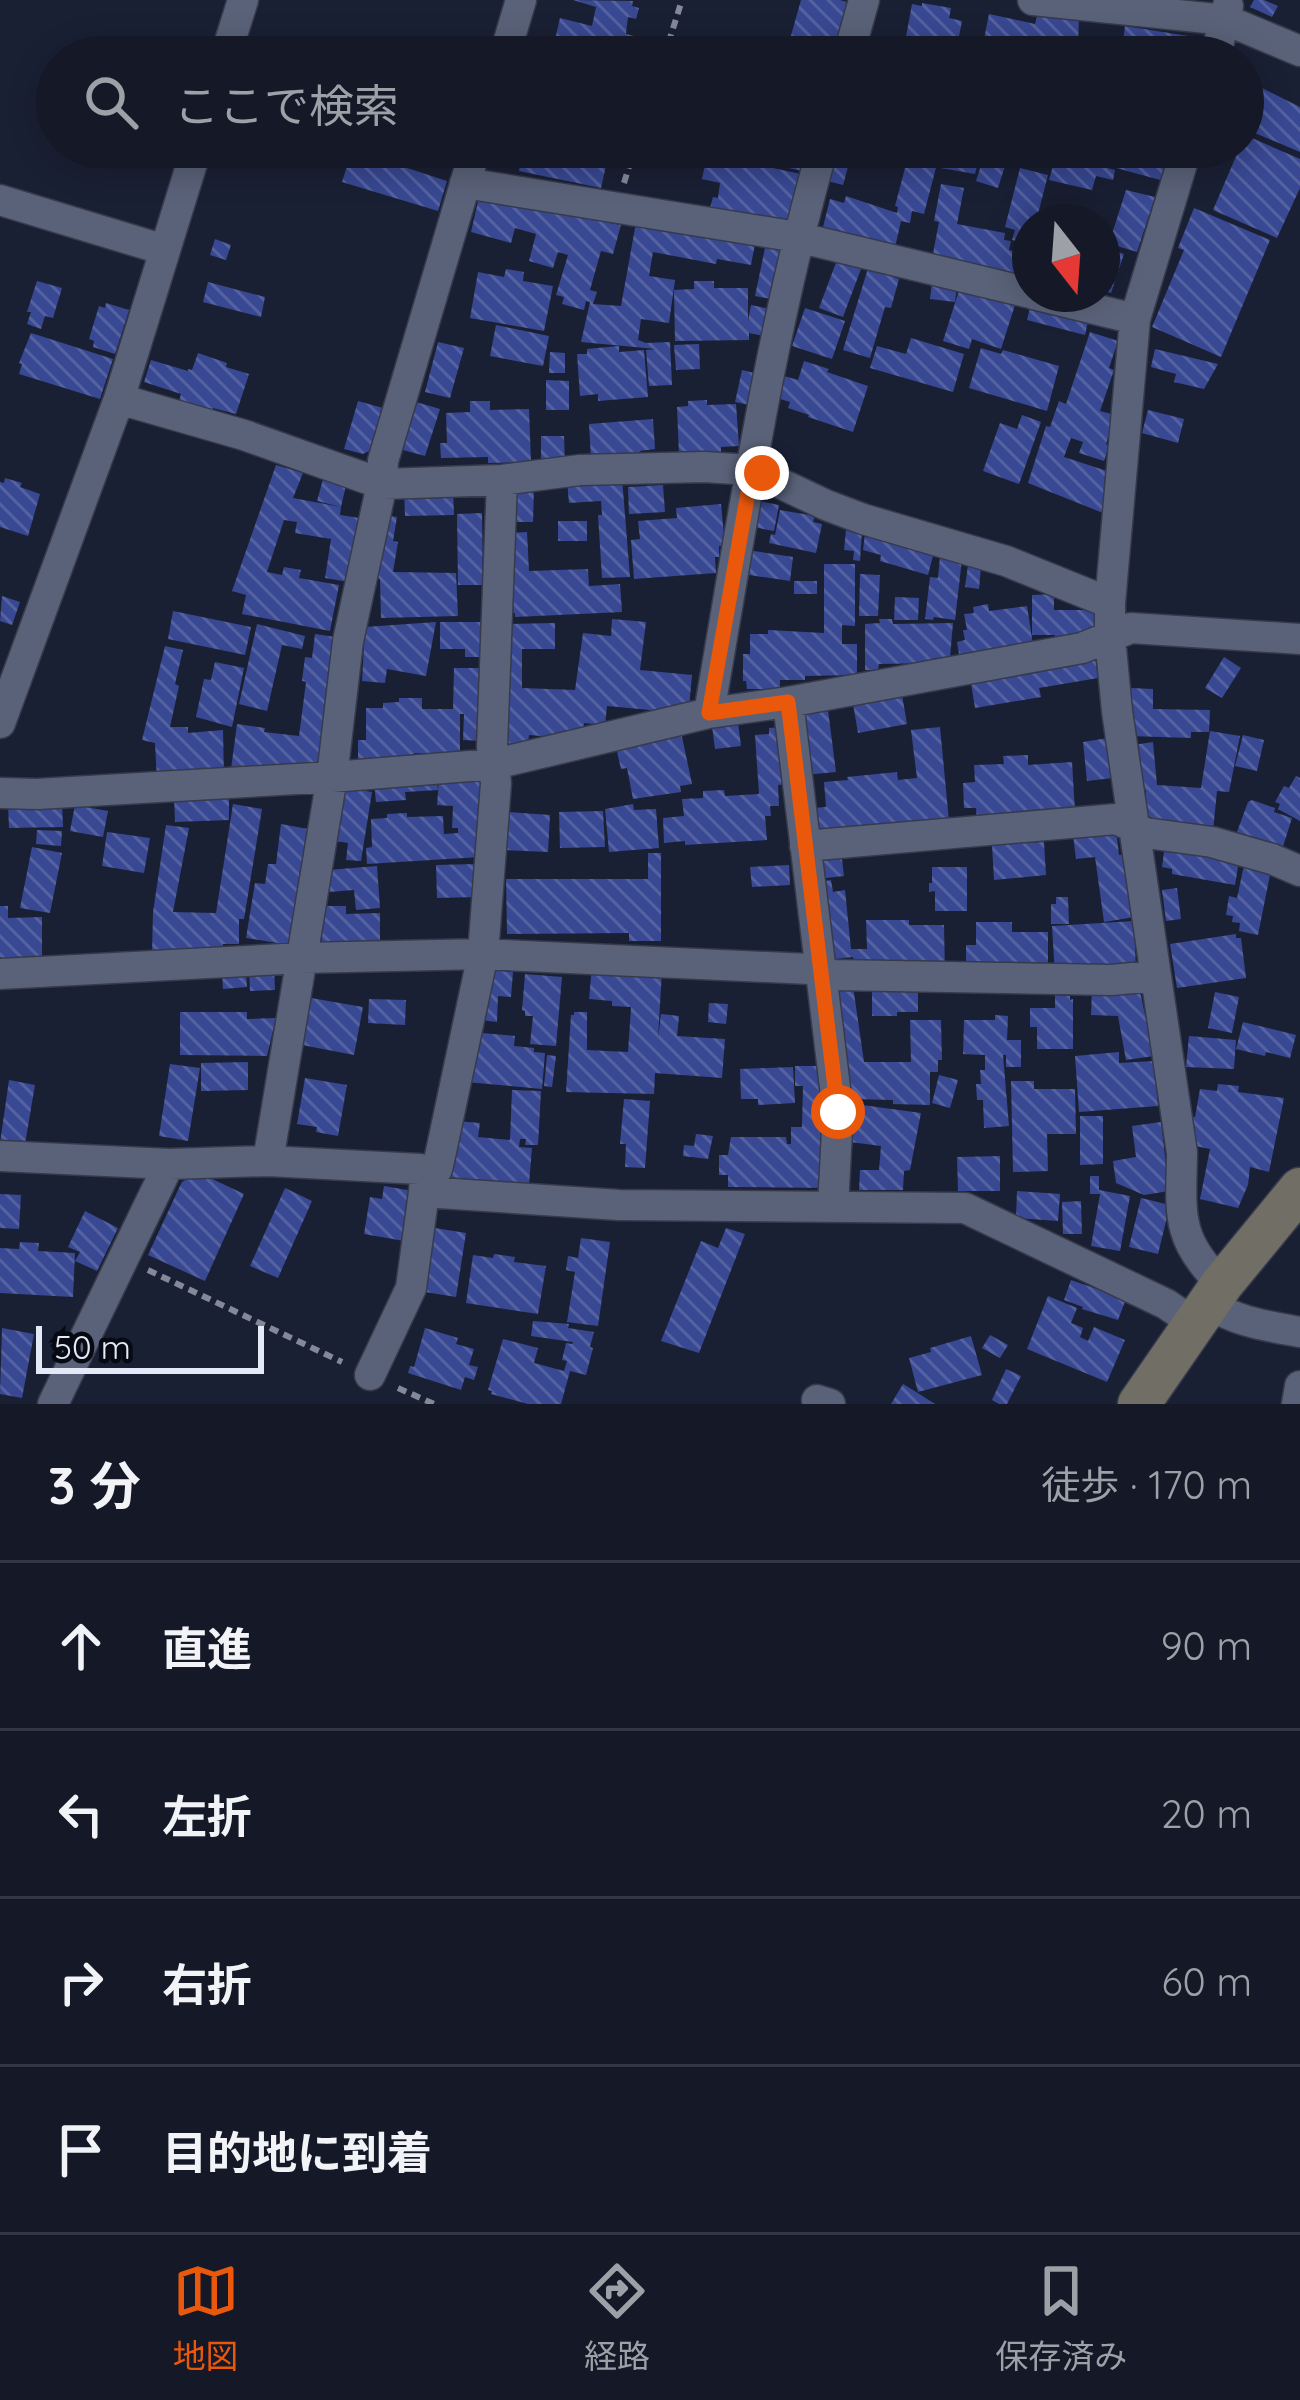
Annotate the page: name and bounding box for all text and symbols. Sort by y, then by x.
search box [36,36,1264,168]
icon: search [78,69,144,135]
text: ここで検索 [174,77,399,133]
north arrow [1012,204,1120,312]
route end [735,446,789,500]
route start [811,1085,865,1139]
scale bar [36,1320,264,1373]
text: 50 m [54,1326,131,1367]
text: 3 分 [48,1453,141,1517]
text: 徒歩 · 170 m [1041,1460,1252,1509]
icon: ahead [48,1613,114,1679]
text: 直進 [162,1620,252,1676]
text: 90 m [1161,1621,1252,1670]
icon: left [48,1781,114,1847]
text: 左折 [162,1788,252,1844]
text: 20 m [1161,1789,1252,1838]
icon: right [48,1949,114,2015]
text: 右折 [162,1956,252,2012]
text: 60 m [1162,1957,1252,2006]
icon: arrive [48,2117,114,2183]
text: 目的地に到着 [162,2124,432,2180]
tab: 地図 [173,2258,239,2378]
tab: 経路 [584,2258,650,2378]
tab: 保存済み [995,2258,1127,2378]

